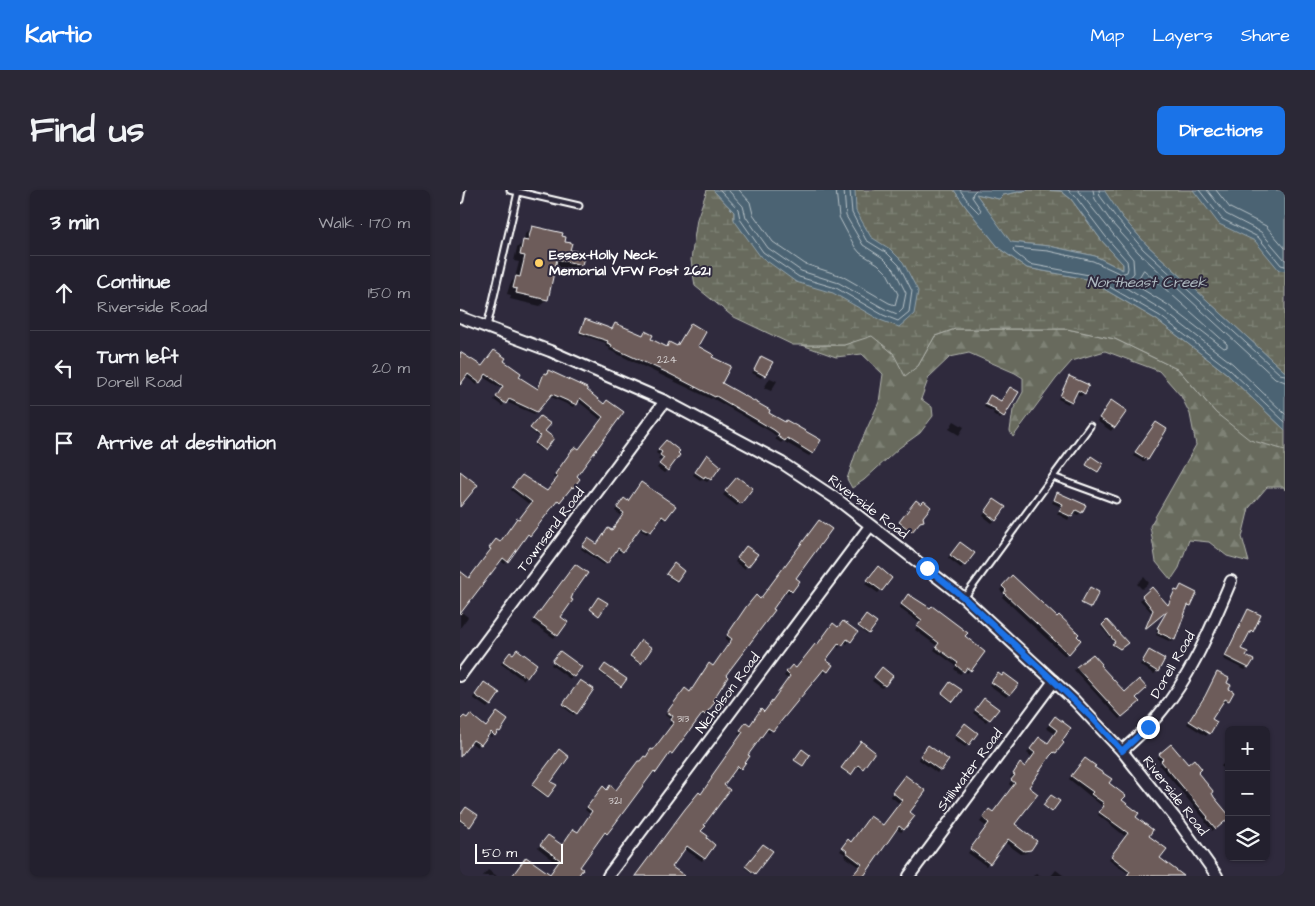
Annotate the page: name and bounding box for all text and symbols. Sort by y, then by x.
text: Kartio [25,18,92,52]
text: Map [1090,23,1124,48]
text: Layers [1152,23,1213,48]
text: Share [1241,23,1290,48]
text: Find us [30,106,144,155]
button: Directions [1157,106,1285,155]
text: 3 min [50,208,99,237]
text: Walk · 170 m [319,212,410,234]
place label: Essex-Holly Neck Memorial VFW Post 2621 [549,245,711,281]
marker: Essex-Holly Neck Memorial VFW Post 2621 [533,257,545,269]
text: Continue [97,269,171,296]
water label: Northeast Creek [1087,272,1207,293]
icon: ahead [50,279,78,307]
text: 150 m [368,282,410,304]
text: Riverside Road [97,296,207,318]
text: Turn left [97,344,178,371]
house number: 224 [657,352,678,367]
icon: left [50,354,78,382]
text: 20 m [372,357,410,379]
text: Dorell Road [97,371,182,393]
icon: arrive [50,429,78,457]
text: Arrive at destination [97,430,276,457]
street label: Riverside Road [824,470,912,544]
street label: Townsend Road [512,483,590,577]
route start [916,557,939,580]
street label: Dorell Road [1146,628,1200,702]
street label: Nicholson Road [691,648,765,738]
house number: 313 [677,711,690,726]
route end [1137,716,1160,739]
street label: Stillwater Road [932,725,1008,815]
map controls [1225,726,1270,861]
button: + [1225,726,1270,771]
street label: Riverside Road [1137,752,1213,840]
button: − [1225,771,1270,816]
house number: 321 [608,793,622,808]
button: layers [1225,816,1270,861]
scale bar [475,841,562,864]
text: 50 m [482,843,517,863]

